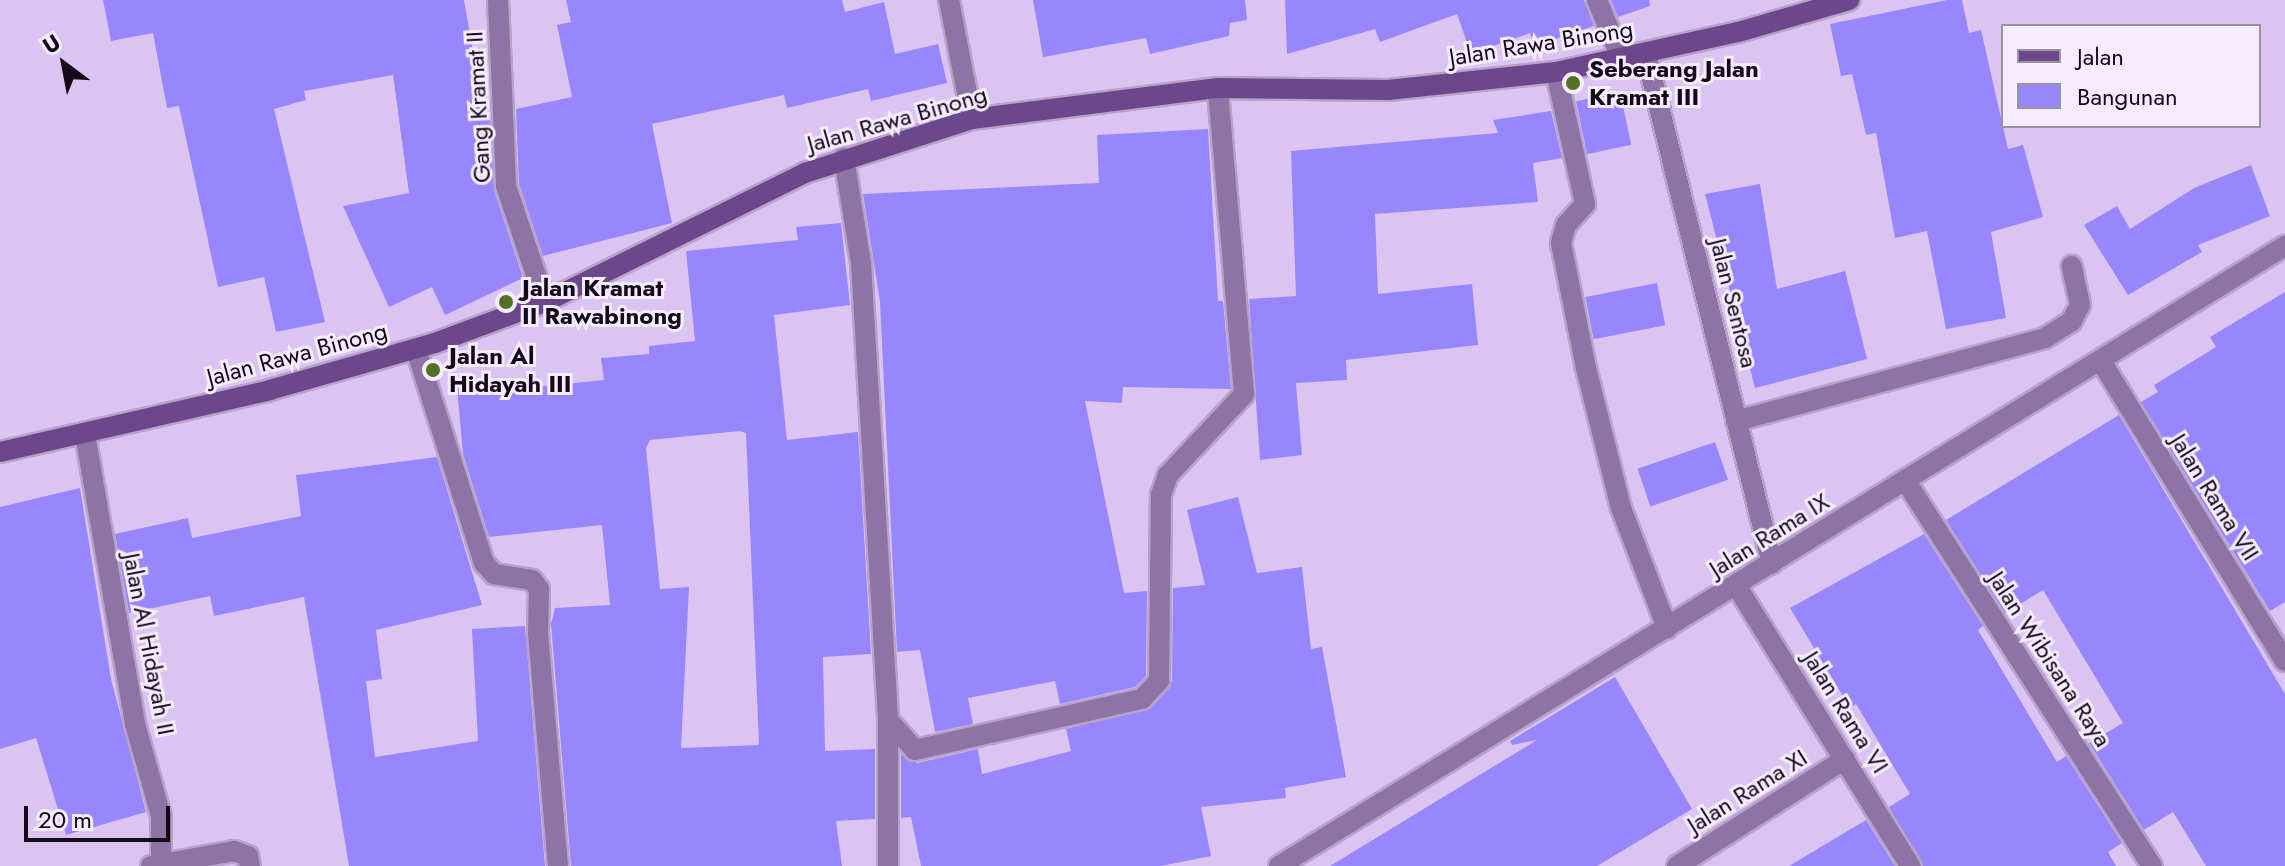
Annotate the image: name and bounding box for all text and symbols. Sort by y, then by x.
street label: Jalan Rawa Binong [1447,14,1635,72]
north arrow [24,24,104,104]
legend [2001,24,2261,128]
text: U [36,26,66,61]
street label: Gang Kramat II [460,30,496,184]
text: Jalan [2077,39,2124,74]
place label: Seberang Jalan Kramat III [1589,55,1759,111]
marker: Seberang Jalan Kramat III [1564,74,1582,92]
text: Bangunan [2077,79,2178,114]
street label: Jalan Rawa Binong [804,80,990,158]
street label: Jalan Sentosa [1704,235,1764,371]
place label: Jalan Kramat II Rawabinong [522,274,682,330]
marker: Jalan Kramat II Rawabinong [497,293,515,311]
street label: Jalan Rawa Binong [204,316,390,392]
place label: Jalan Al Hidayah III [449,342,571,398]
marker: Jalan Al Hidayah III [424,361,442,379]
street label: Jalan Rama VII [2165,428,2265,566]
street label: Jalan Rama IX [1704,487,1834,583]
street label: Jalan Al Hidayah II [117,551,181,737]
street label: Jalan Wibisana Raya [1982,566,2118,752]
street label: Jalan Rama VI [1797,646,1895,778]
street label: Jalan Rama XI [1682,743,1812,839]
scale bar [28,790,174,840]
text: 20 m [38,802,92,837]

